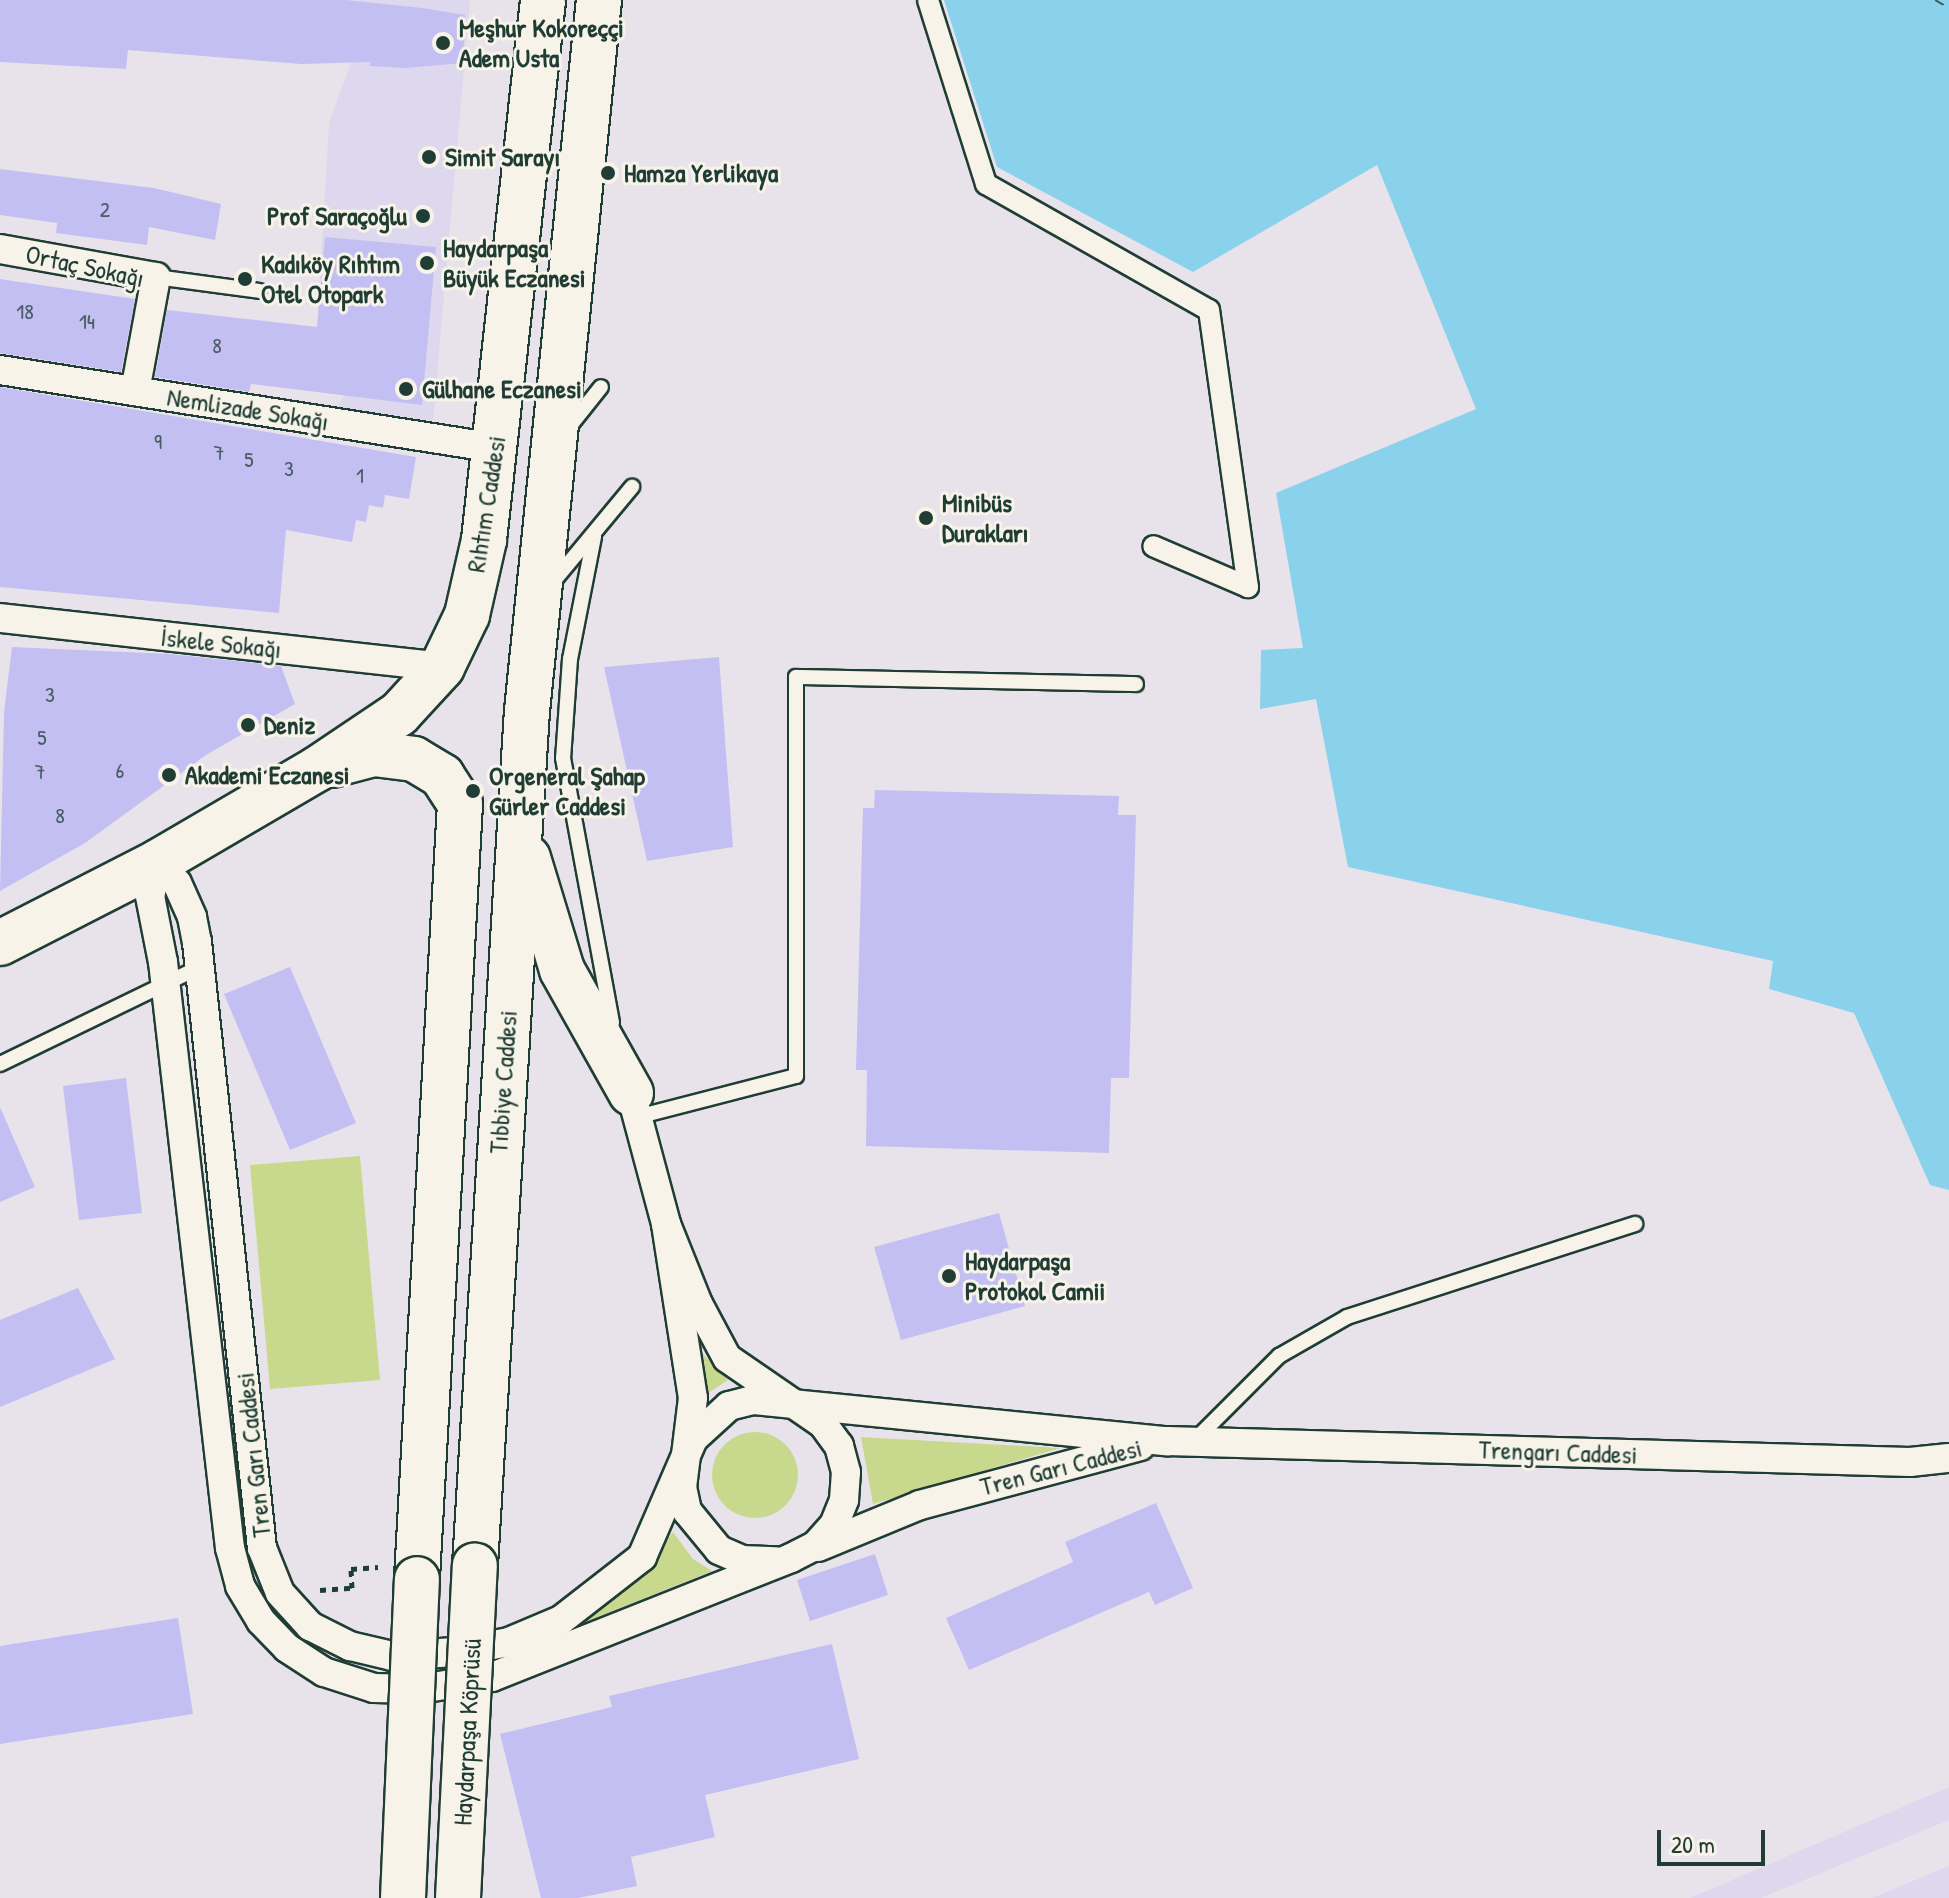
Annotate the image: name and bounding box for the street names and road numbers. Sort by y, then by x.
street label: Ortaç Sokağı [23,238,147,294]
street label: Nemlizade Sokağı [165,381,331,437]
street label: Rıhtım Caddesi [460,433,512,575]
street label: İskele Sokağı [159,621,283,665]
street label: Tıbbiye Caddesi [482,1009,524,1155]
street label: Tren Garı Caddesi [229,1371,277,1539]
street label: Tren Garı Caddesi [977,1432,1145,1502]
street label: Trengarı Caddesi [1478,1434,1638,1470]
street label: Haydarpaşa Köprüsü [447,1638,487,1826]

